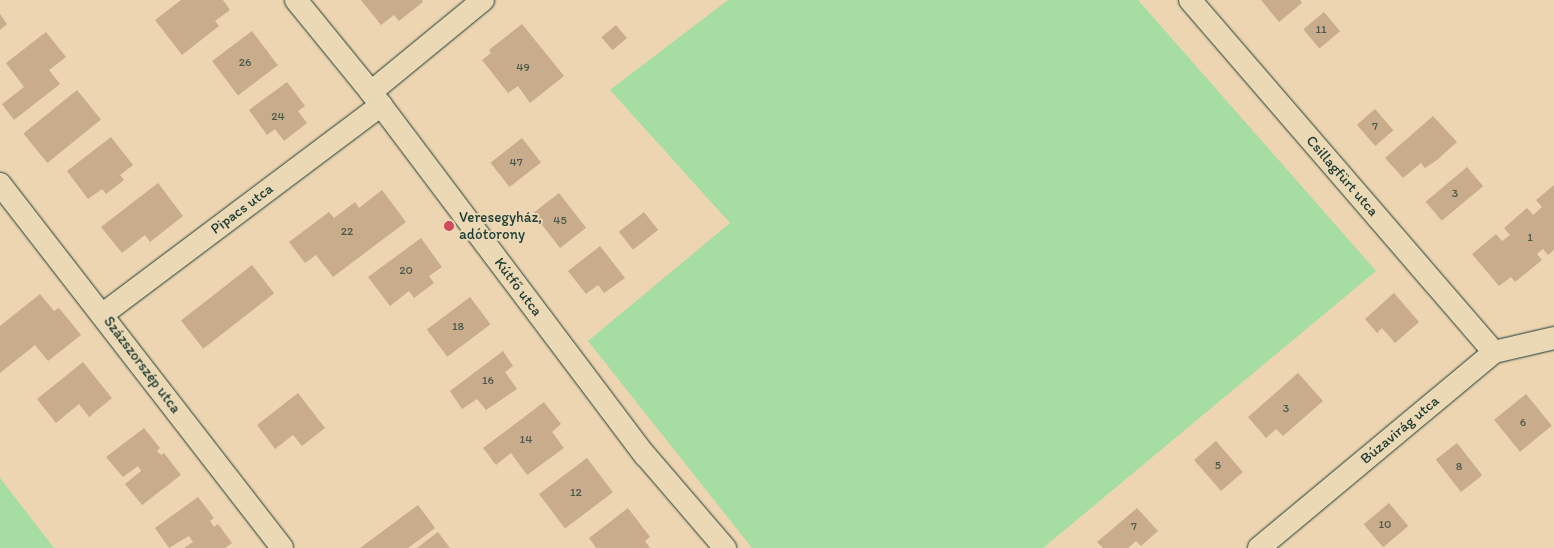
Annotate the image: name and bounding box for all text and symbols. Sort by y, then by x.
house number: 11 [1315,23,1327,37]
house number: 26 [239,56,251,70]
house number: 49 [516,61,530,75]
house number: 24 [271,110,285,124]
house number: 7 [1372,120,1378,134]
street label: Csillagfürt utca [1302,132,1382,220]
house number: 47 [509,156,523,170]
street label: Pipacs utca [208,180,276,238]
house number: 3 [1452,187,1458,201]
place label: Veresegyház, adótorony [459,208,542,243]
house number: 45 [553,214,567,228]
marker: Veresegyház, adótorony [443,220,455,232]
house number: 22 [341,225,353,239]
house number: 1 [1527,231,1533,245]
street label: Kútfő utca [490,254,546,320]
house number: 20 [399,264,413,278]
street label: Százszorszép utca [100,313,184,417]
house number: 18 [452,320,464,334]
house number: 16 [482,374,494,388]
street label: Búzavirág utca [1357,392,1443,468]
house number: 3 [1283,402,1289,416]
house number: 6 [1520,416,1526,430]
house number: 14 [520,433,532,447]
house number: 5 [1215,459,1221,473]
house number: 8 [1456,460,1462,474]
house number: 12 [570,486,582,500]
house number: 10 [1379,518,1391,532]
house number: 7 [1131,520,1137,534]

